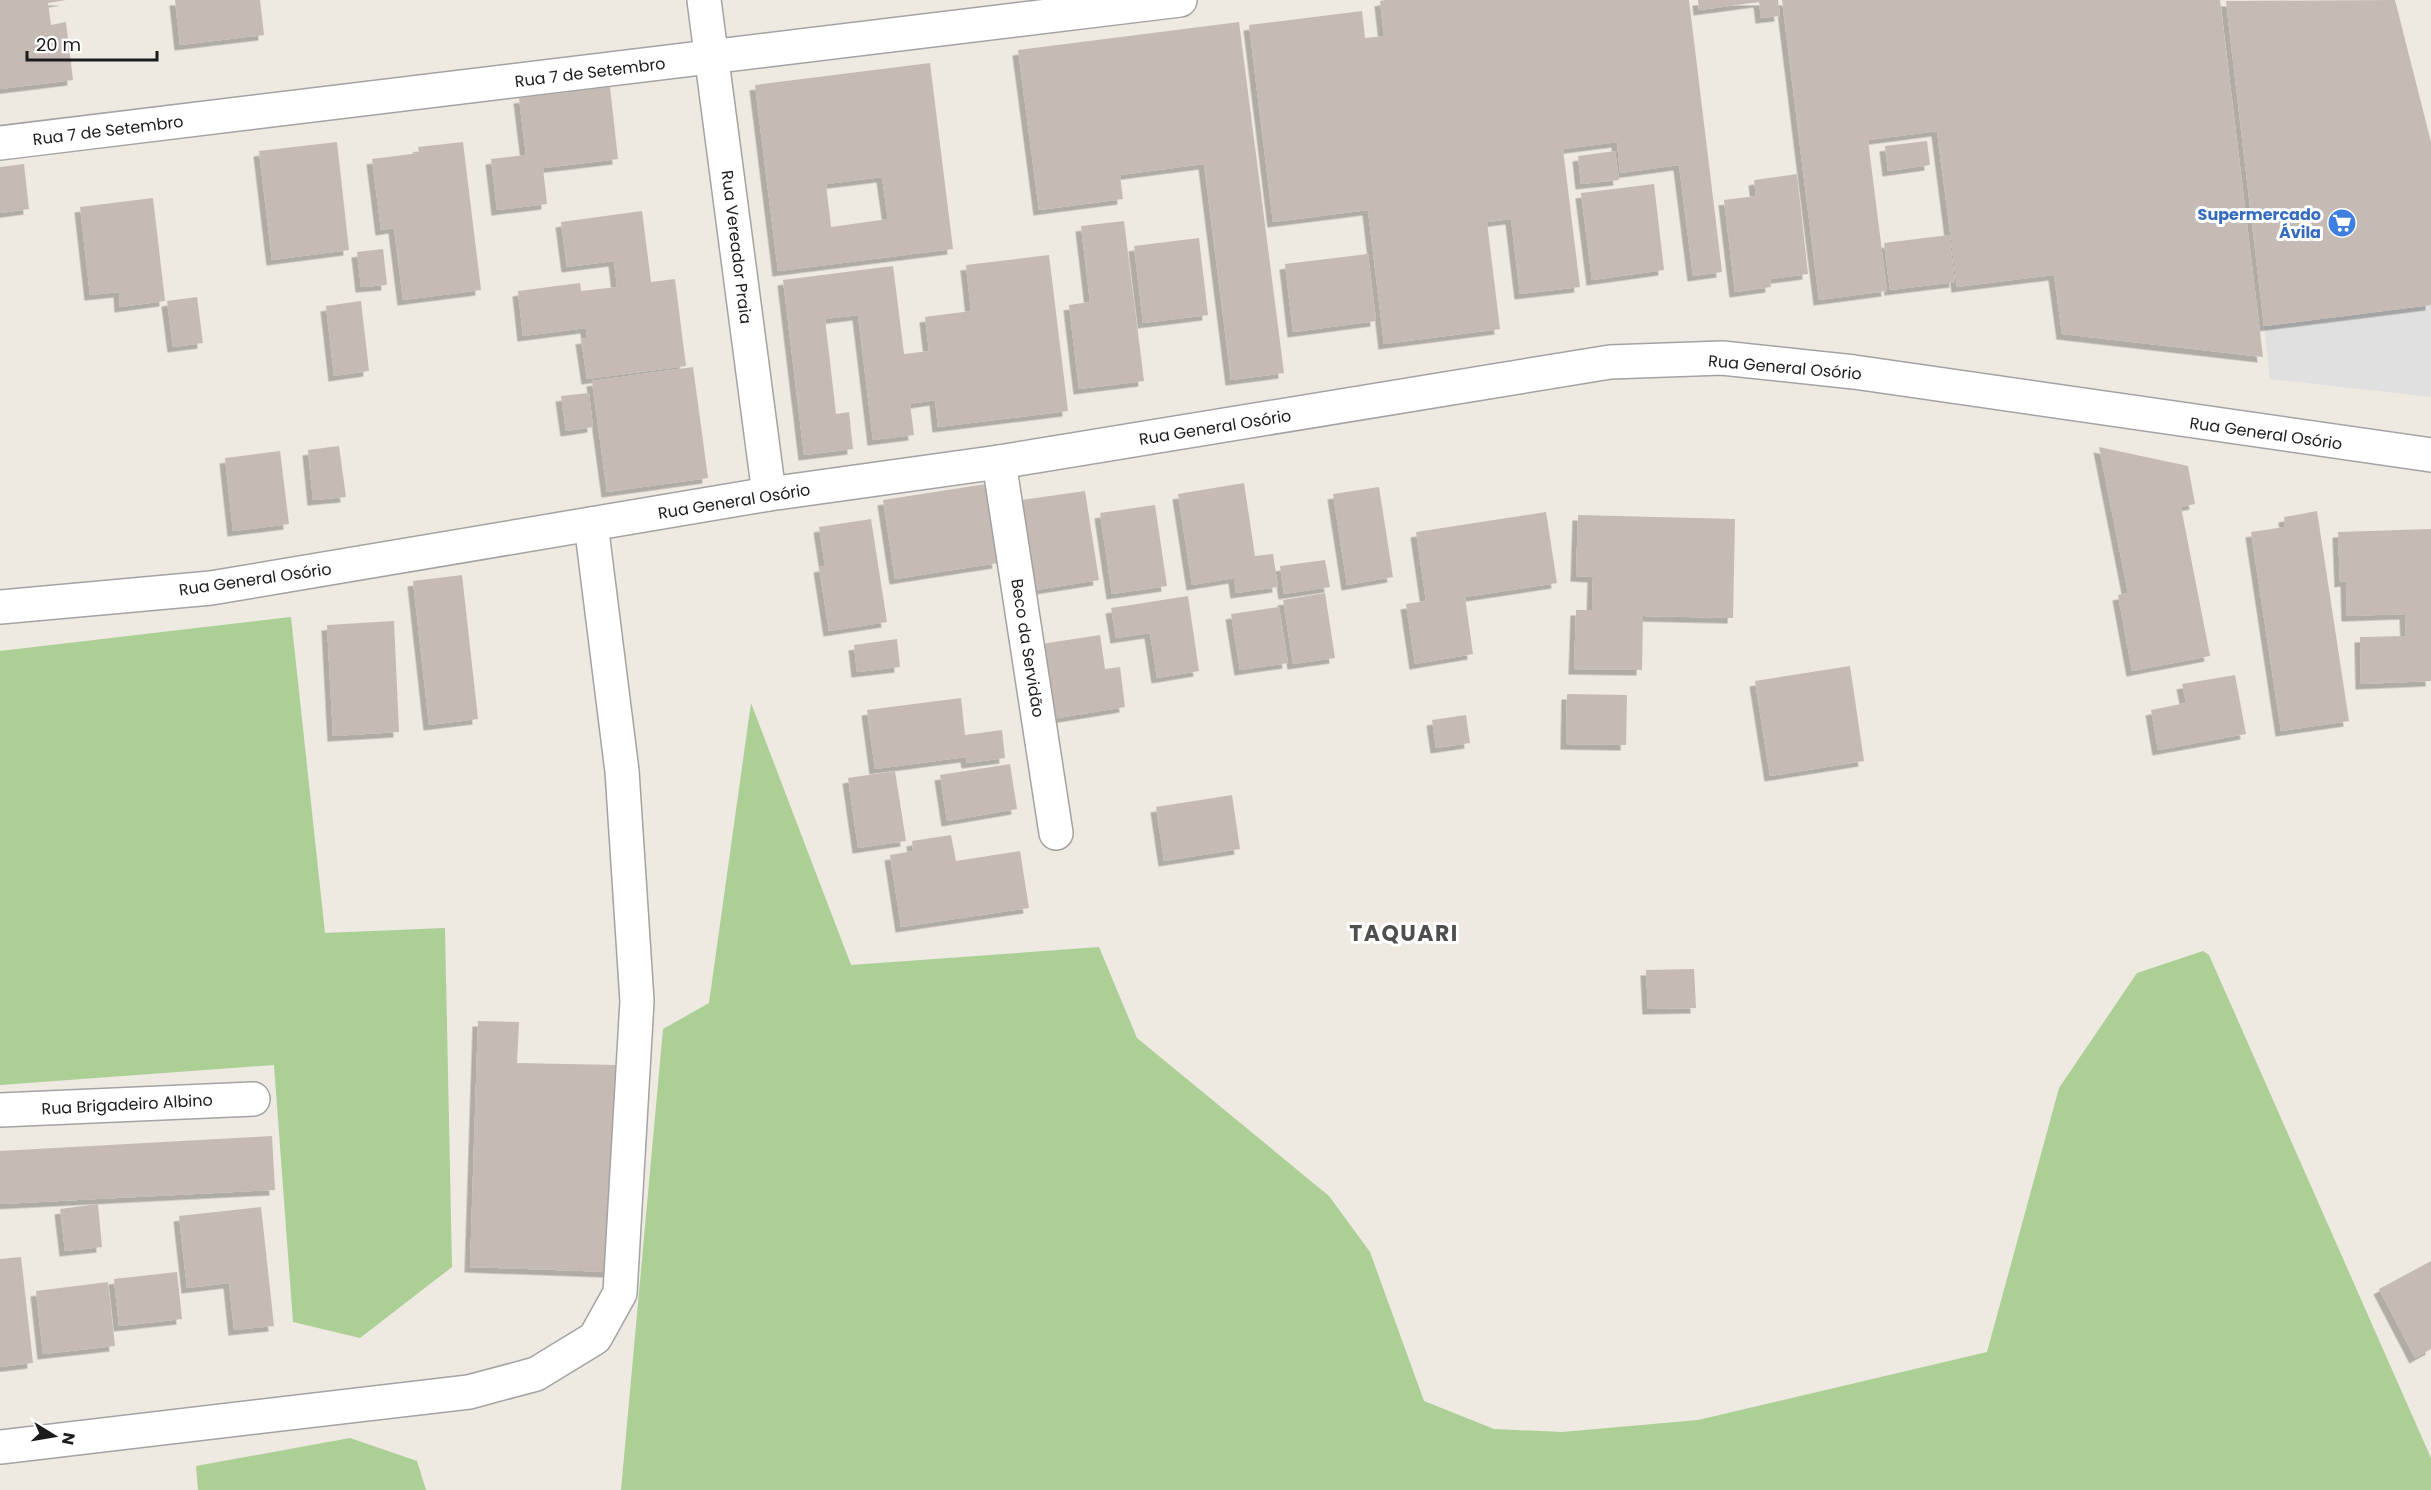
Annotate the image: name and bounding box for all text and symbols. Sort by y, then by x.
scale bar [27,24,158,62]
text: 20 m [36,32,81,57]
street label: Rua 7 de Setembro [513,52,667,93]
street label: Rua 7 de Setembro [31,110,185,151]
street label: Rua Vereador Praia [716,169,757,325]
place label: Supermercado Ávila [2198,203,2321,244]
supermarket icon: Supermercado Ávila [2326,207,2358,239]
street label: Rua General Osório [1707,349,1863,386]
street label: Rua General Osório [1137,404,1293,451]
street label: Rua General Osório [2188,411,2344,456]
street label: Rua General Osório [656,478,812,525]
street label: Rua General Osório [177,557,333,602]
street label: Beco da Servidão [1005,577,1050,719]
district label: TAQUARI [1349,918,1459,949]
street label: Rua Brigadeiro Albino [41,1089,213,1120]
north arrow [24,1406,84,1466]
text: N [56,1431,81,1447]

